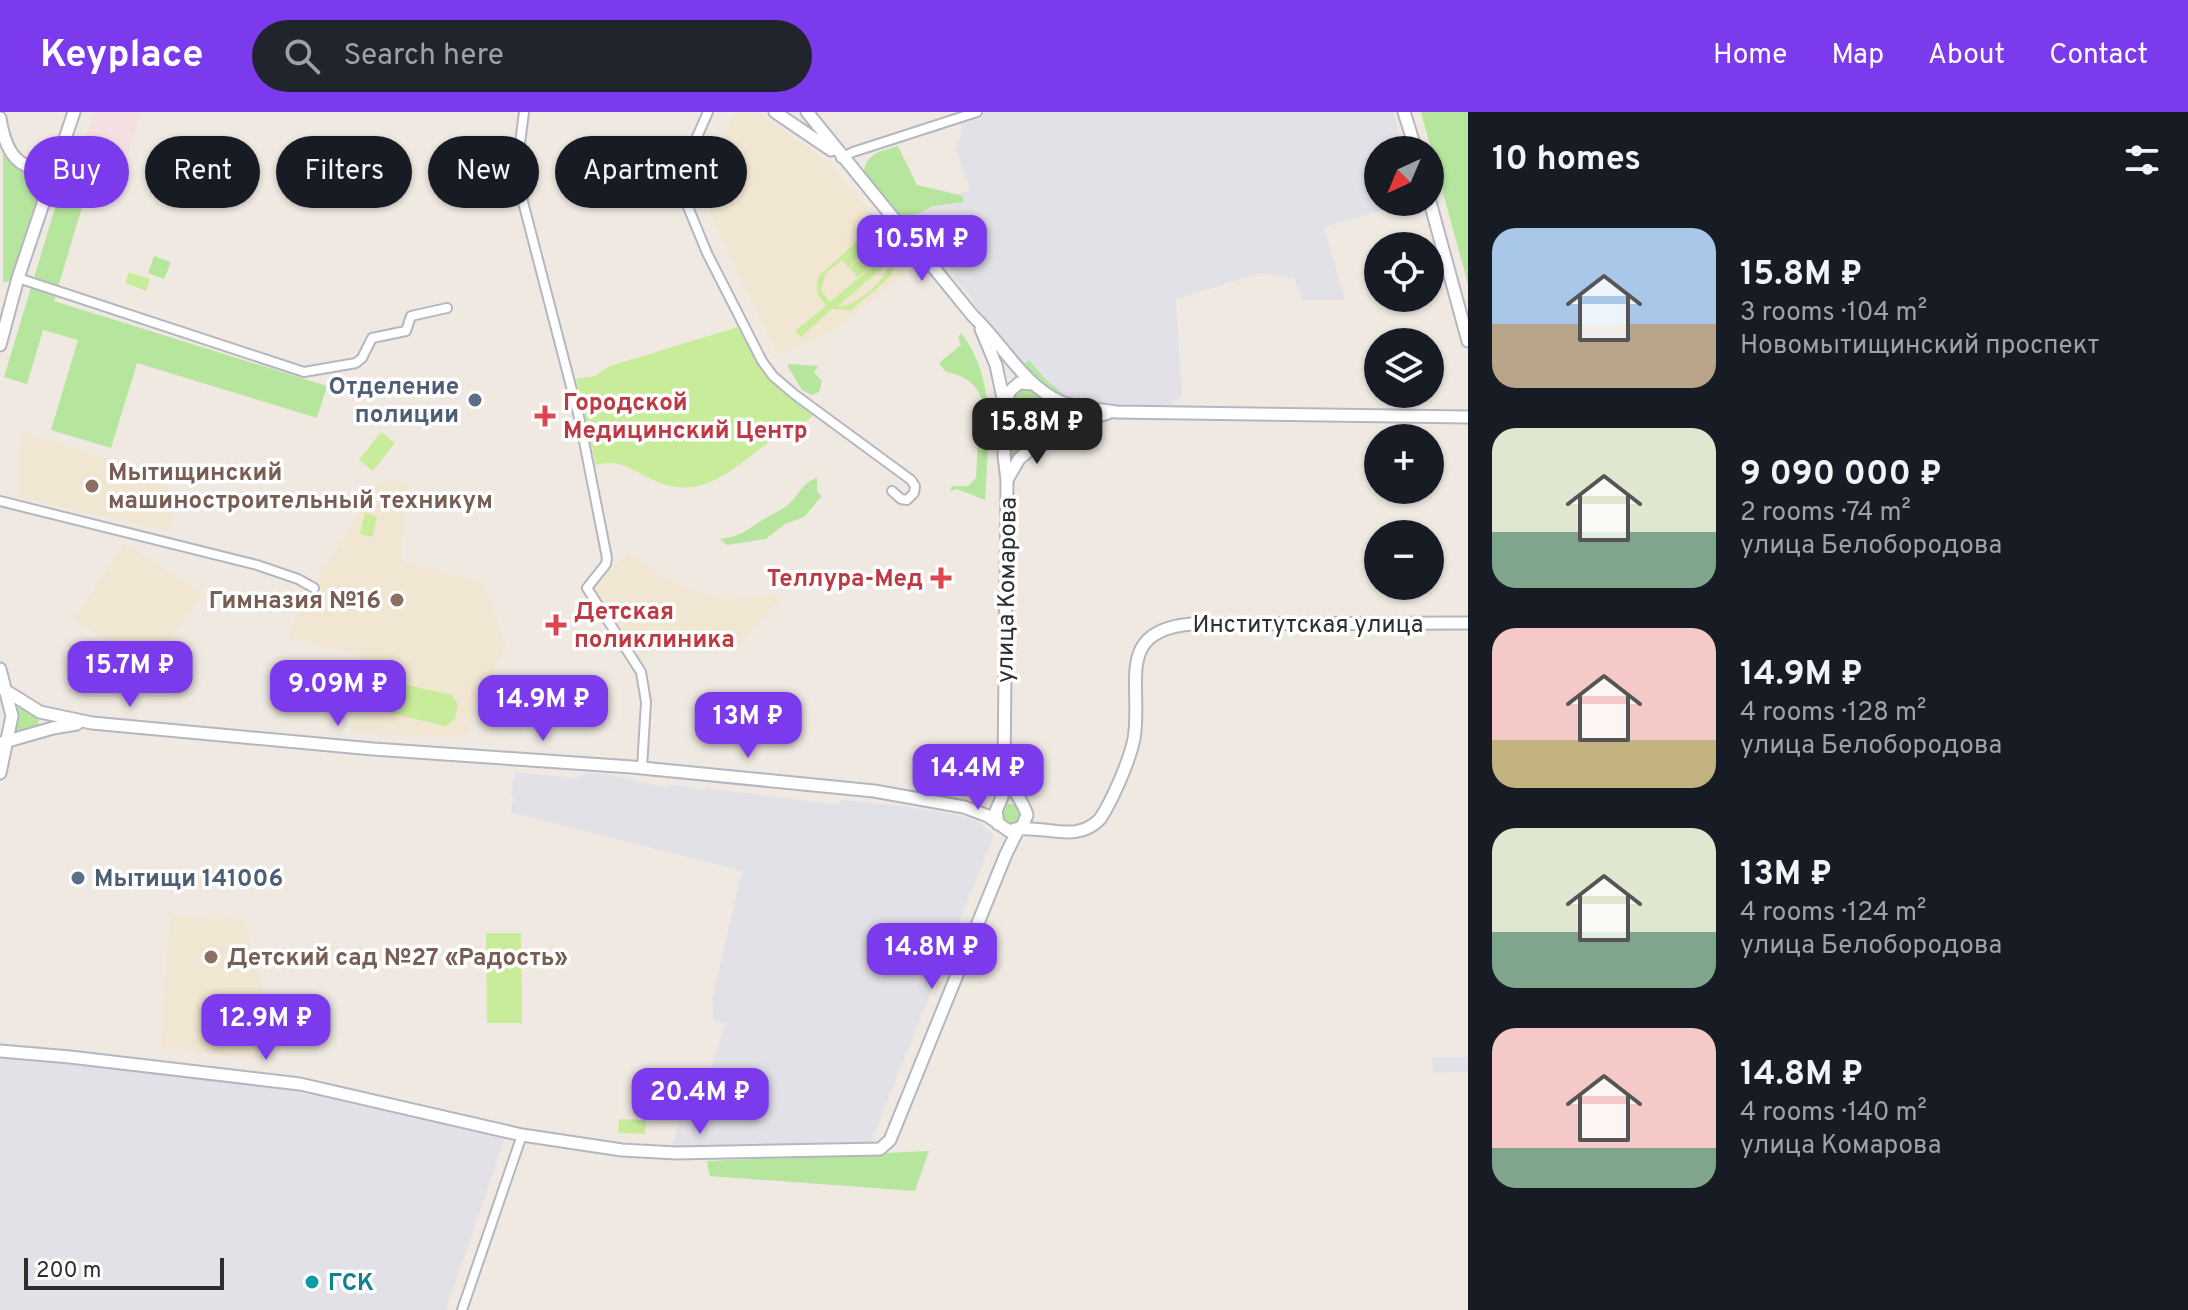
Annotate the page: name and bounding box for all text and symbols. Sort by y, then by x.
search box [252,20,812,92]
text: Keyplace [40,32,204,81]
icon: search [280,34,324,78]
text: Search here [344,38,504,75]
text: Home [1713,38,1787,74]
text: Map [1831,38,1884,74]
text: About [1928,38,2005,74]
text: Contact [2049,38,2148,74]
chip: Buy [24,136,129,208]
chip: Rent [145,136,260,208]
chip: Filters [276,136,412,208]
chip: New [428,136,539,208]
chip: Apartment [555,136,747,208]
north arrow [1364,136,1444,216]
map controls [1364,136,1444,600]
icon: filters [2120,138,2164,182]
text: 10 homes [1492,139,1641,182]
pin: 10.5M ₽ [848,215,996,283]
text: 10.5M ₽ [875,224,969,257]
button: locate [1364,232,1444,312]
text: 15.8M ₽ [1740,254,1862,297]
icon: home [1556,260,1652,356]
text: 3 rooms · 104 m² [1740,297,1927,330]
button: layers [1364,328,1444,408]
text: Новомытищинский проспект [1740,330,2099,363]
place label: Отделение полиции [328,373,459,431]
place label: Городской Медицинский Центр [563,389,808,447]
marker: Отделение полиции [466,391,484,409]
pin: 15.8M ₽ [963,398,1111,466]
marker: Городской Медицинский Центр [534,405,556,427]
text: 15.8M ₽ [990,407,1084,440]
button: + [1364,424,1444,504]
text: 9 090 000 ₽ [1740,454,1942,497]
place label: Мытищинский машиностроительный техникум [108,459,493,517]
icon: home [1556,460,1652,556]
marker: Мытищинский машиностроительный техникум [83,477,101,495]
street label: улица Комарова [991,497,1025,683]
text: 2 rooms · 74 m² [1740,497,1911,530]
button: − [1364,520,1444,600]
text: улица Белобородова [1740,530,2002,563]
place label: Теллура-Мед [767,565,923,595]
marker: Теллура-Мед [930,567,952,589]
place label: Гимназия №16 [209,587,381,617]
marker: Гимназия №16 [388,591,406,609]
place label: Детская поликлиника [574,598,735,656]
street label: Институтская улица [1193,611,1423,641]
marker: Детская поликлиника [545,614,567,636]
pin: 15.7M ₽ [56,641,204,709]
text: 15.7M ₽ [86,650,174,683]
text: 14.9M ₽ [1740,654,1863,697]
pin: 9.09M ₽ [264,660,412,728]
icon: home [1556,660,1652,756]
text: 9.09M ₽ [288,669,388,702]
pin: 14.9M ₽ [469,675,617,743]
text: 14.9M ₽ [496,684,590,717]
pin: 13M ₽ [692,692,804,760]
text: 4 rooms · 128 m² [1740,697,1927,730]
text: 13M ₽ [713,701,783,734]
text: улица Белобородова [1740,730,2002,763]
pin: 14.4M ₽ [904,744,1052,812]
text: 14.4M ₽ [931,753,1025,786]
text: 13M ₽ [1740,854,1832,897]
icon: home [1556,860,1652,956]
place label: Мытищи 141006 [94,865,283,895]
marker: Мытищи 141006 [69,869,87,887]
text: 4 rooms · 124 m² [1740,897,1927,930]
pin: 14.8M ₽ [858,923,1006,991]
text: улица Белобородова [1740,930,2002,963]
text: 14.8M ₽ [885,932,979,965]
place label: Детский сад №27 «Радость» [227,944,568,974]
marker: Детский сад №27 «Радость» [202,948,220,966]
pin: 12.9M ₽ [192,994,340,1062]
text: 12.9M ₽ [219,1003,313,1036]
text: 14.8M ₽ [1740,1054,1863,1097]
icon: home [1556,1060,1652,1156]
pin: 20.4M ₽ [626,1068,774,1136]
text: 20.4M ₽ [650,1077,750,1110]
text: 4 rooms · 140 m² [1740,1097,1927,1130]
text: улица Комарова [1740,1130,1941,1163]
scale bar [24,1254,224,1290]
text: 200 m [36,1258,101,1285]
place label: ГСК [328,1269,374,1299]
marker: ГСК [303,1273,321,1291]

